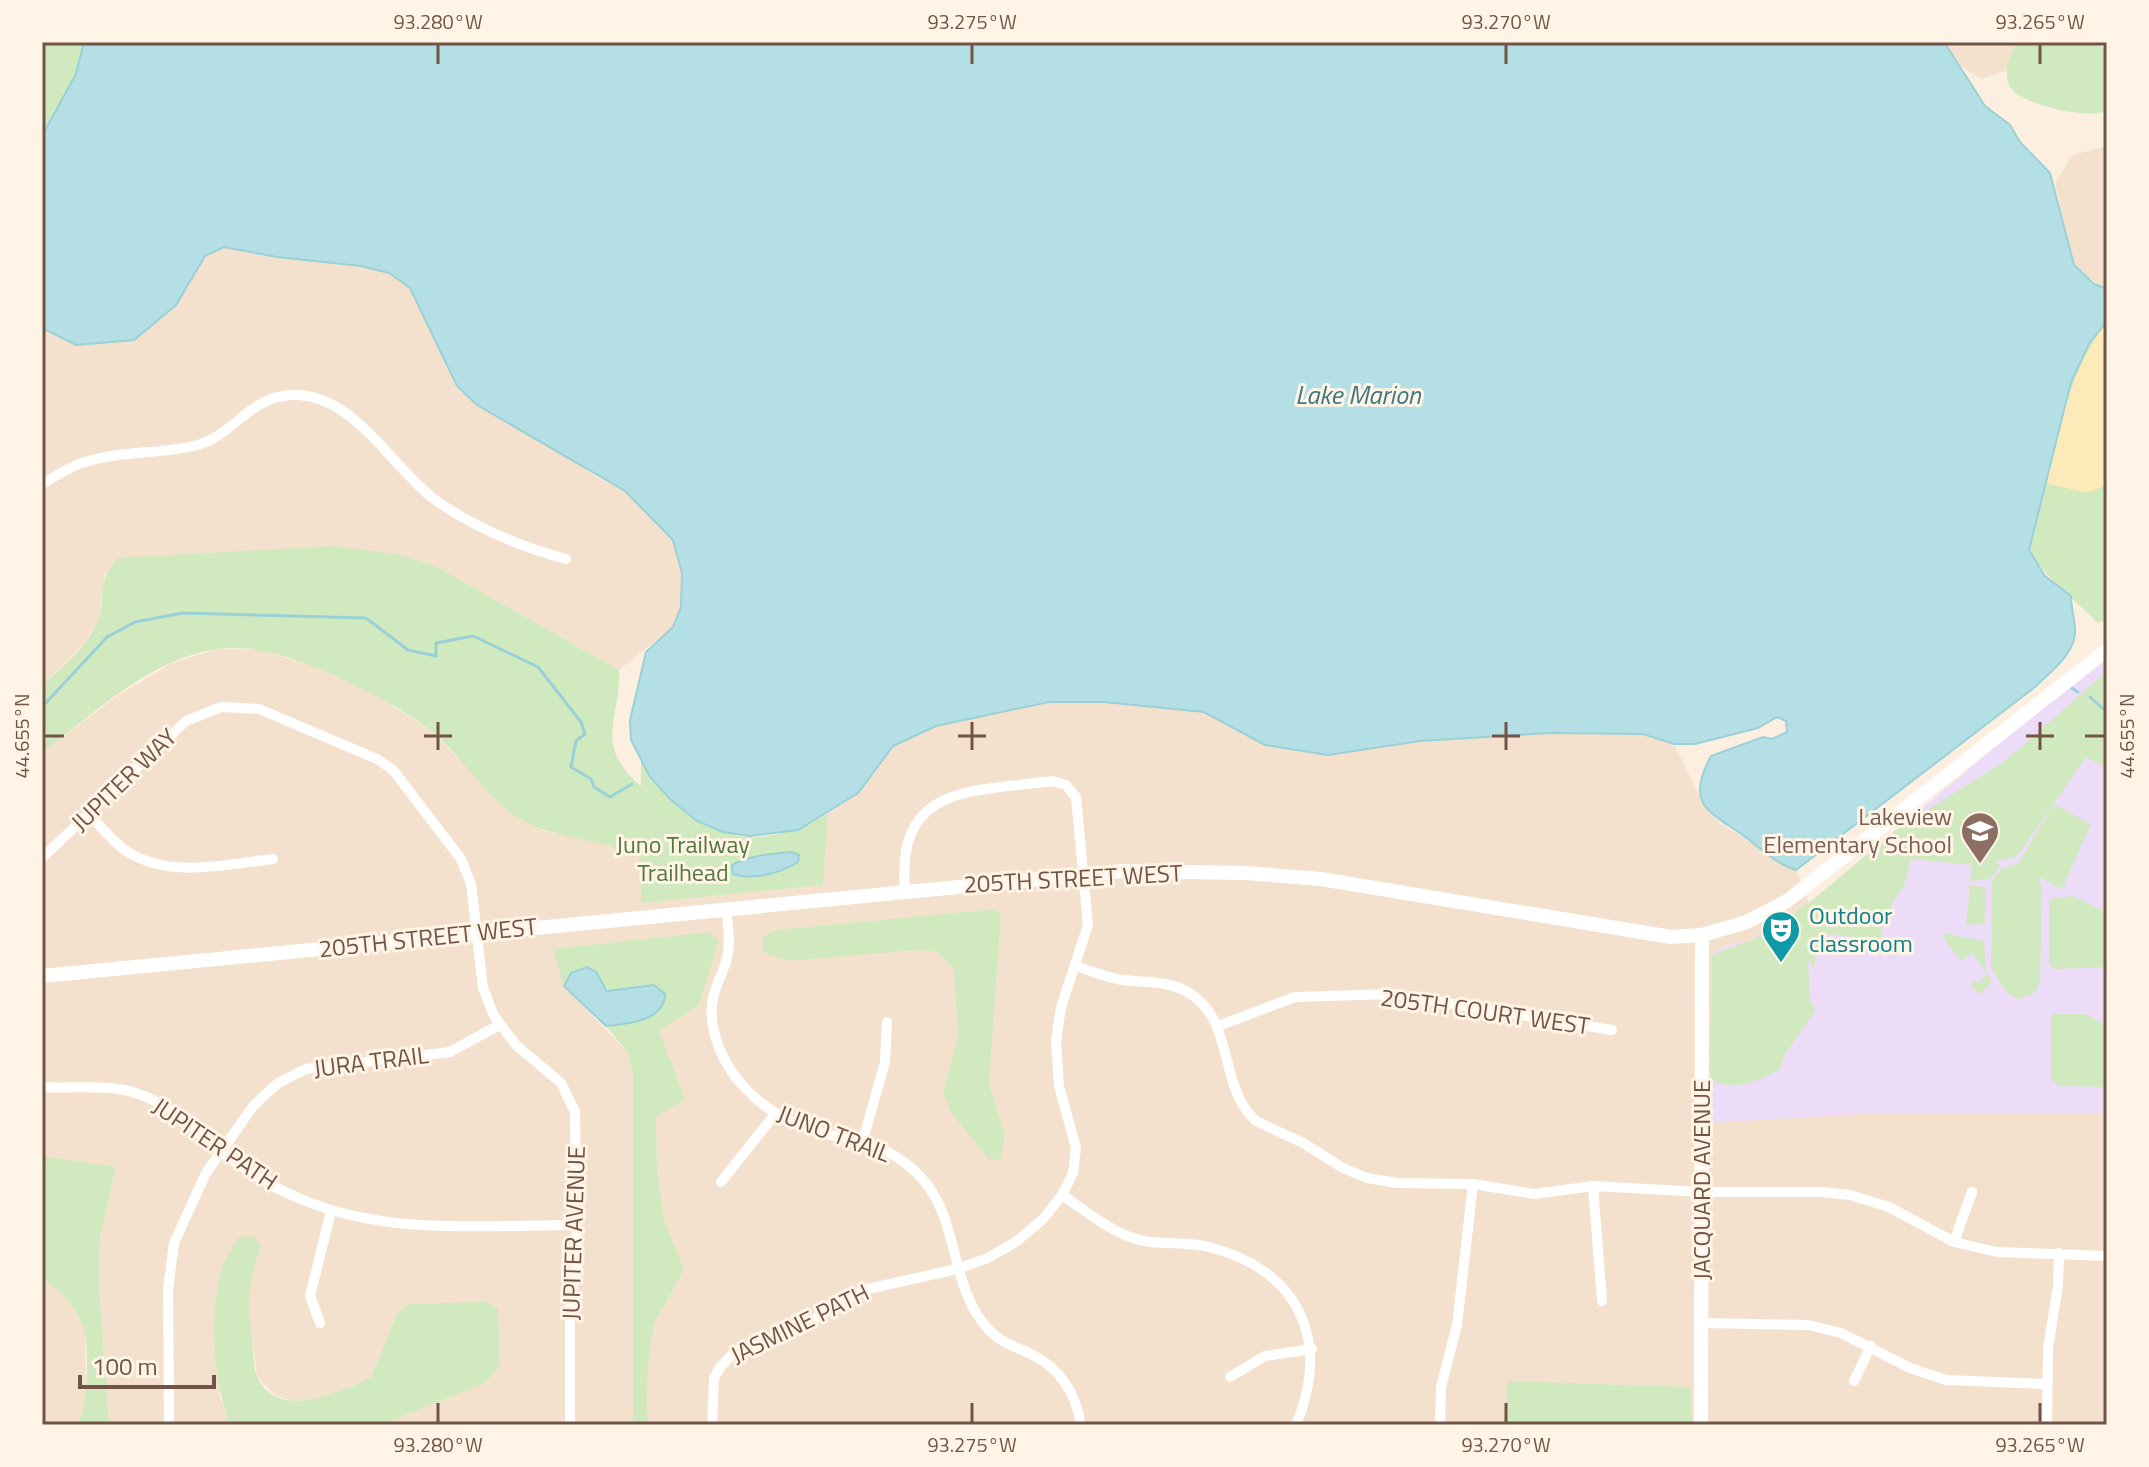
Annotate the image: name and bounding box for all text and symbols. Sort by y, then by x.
text: 93.280°W [393,6,483,37]
text: 93.275°W [927,6,1017,37]
text: 93.270°W [1461,6,1551,37]
text: 93.265°W [1995,6,2085,37]
water label: Lake Marion [1295,375,1422,414]
text: 44.655°N [6,693,37,779]
text: 44.655°N [2111,693,2142,779]
street label: JUPITER WAY [62,719,185,839]
place label: Lakeview Elementary School [1763,798,1952,862]
school or university icon: Lakeview Elementary School [1959,810,2001,865]
park label: Juno Trailway Trailhead [616,826,750,890]
street label: 205TH STREET WEST [962,854,1184,902]
place label: Outdoor classroom [1809,897,1913,961]
street label: 205TH STREET WEST [317,908,539,966]
theatre icon: Outdoor classroom [1760,909,1802,964]
street label: 205TH COURT WEST [1378,978,1593,1044]
street label: JURA TRAIL [311,1036,431,1086]
street label: JACQUARD AVENUE [1683,1080,1719,1280]
street label: JUPITER PATH [146,1088,285,1198]
street label: JUNO TRAIL [773,1095,897,1171]
street label: JUPITER AVENUE [552,1145,594,1321]
street label: JASMINE PATH [724,1274,875,1372]
scale bar [80,1339,214,1389]
text: 100 m [92,1348,158,1384]
text: 93.280°W [393,1429,483,1460]
text: 93.275°W [927,1429,1017,1460]
text: 93.270°W [1461,1429,1551,1460]
text: 93.265°W [1995,1429,2085,1460]

